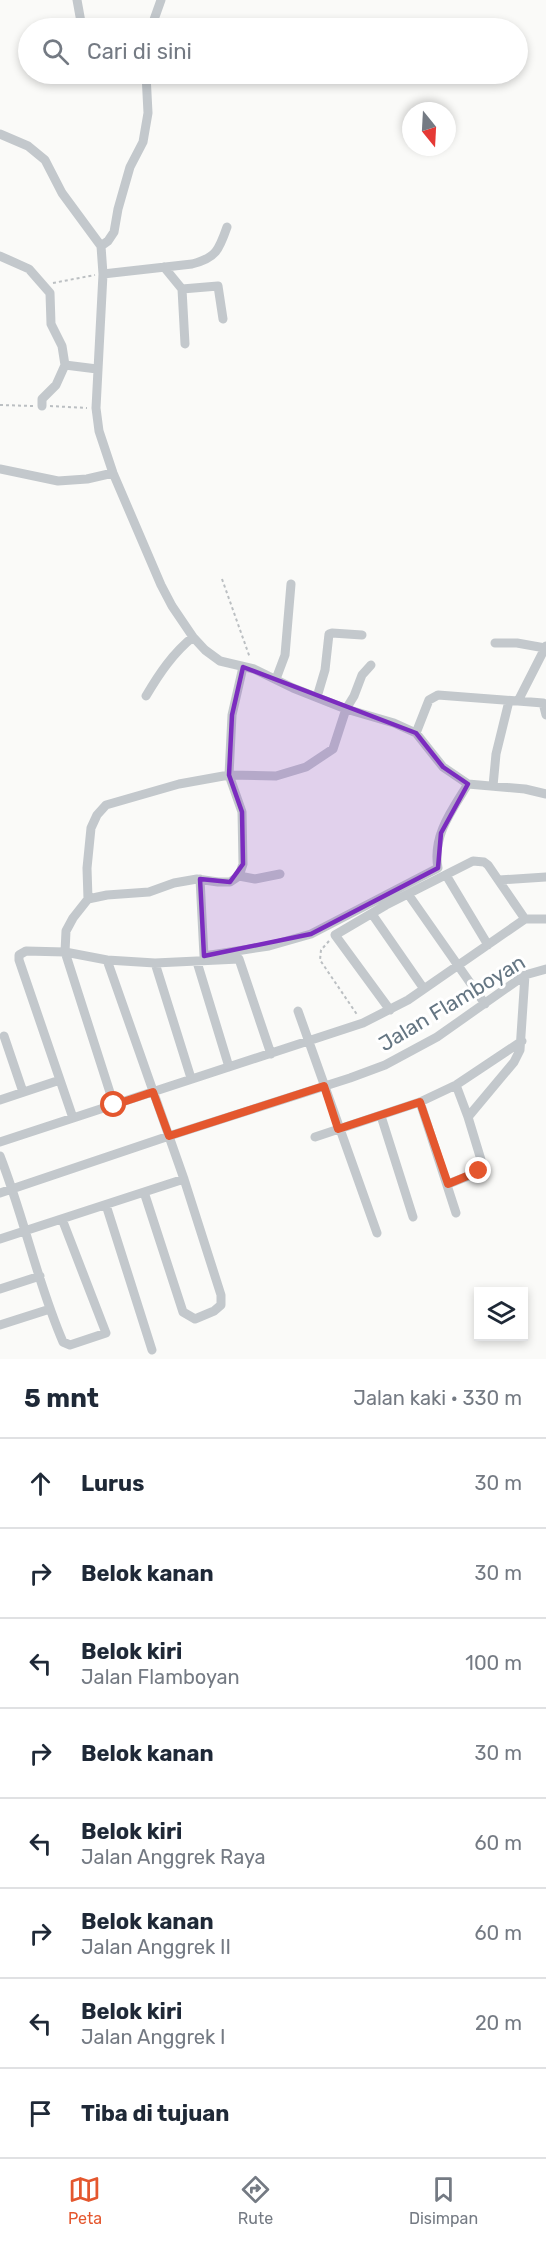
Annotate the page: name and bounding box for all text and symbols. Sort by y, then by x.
search box [18,18,528,84]
icon: search [39,35,72,68]
text: Cari di sini [87,38,192,65]
north arrow [402,102,456,156]
street label: Jalan Flamboyan [374,949,530,1056]
route start [100,1091,126,1117]
route end [465,1157,491,1183]
map controls [474,1287,528,1341]
button: layers [474,1287,528,1341]
text: 5 mnt [24,1383,99,1414]
text: Jalan kaki · 330 m [353,1386,522,1410]
icon: ahead [24,1467,57,1500]
text: Lurus [81,1470,144,1497]
text: 30 m [475,1471,522,1495]
icon: right [24,1557,57,1590]
text: Belok kanan [81,1560,214,1587]
text: 30 m [475,1561,522,1585]
text: Belok kiri [81,1638,182,1665]
icon: left [24,1647,57,1680]
text: 100 m [465,1651,522,1675]
text: Jalan Flamboyan [81,1665,240,1689]
icon: right [24,1737,57,1770]
text: Belok kanan [81,1740,214,1767]
text: 30 m [475,1741,522,1765]
text: Belok kiri [81,1818,182,1845]
icon: left [24,1827,57,1860]
text: 60 m [475,1831,522,1855]
text: Jalan Anggrek Raya [81,1845,266,1869]
text: Belok kanan [81,1908,214,1935]
icon: right [24,1917,57,1950]
text: 60 m [475,1921,522,1945]
text: Jalan Anggrek II [81,1935,231,1959]
text: Belok kiri [81,1998,182,2025]
icon: left [24,2007,57,2040]
text: 20 m [475,2011,522,2035]
text: Jalan Anggrek I [81,2025,226,2049]
icon: arrive [24,2097,57,2130]
text: Tiba di tujuan [81,2100,229,2127]
tab: Peta [68,2173,102,2228]
tab: Rute [238,2173,273,2228]
tab: Disimpan [409,2173,478,2228]

